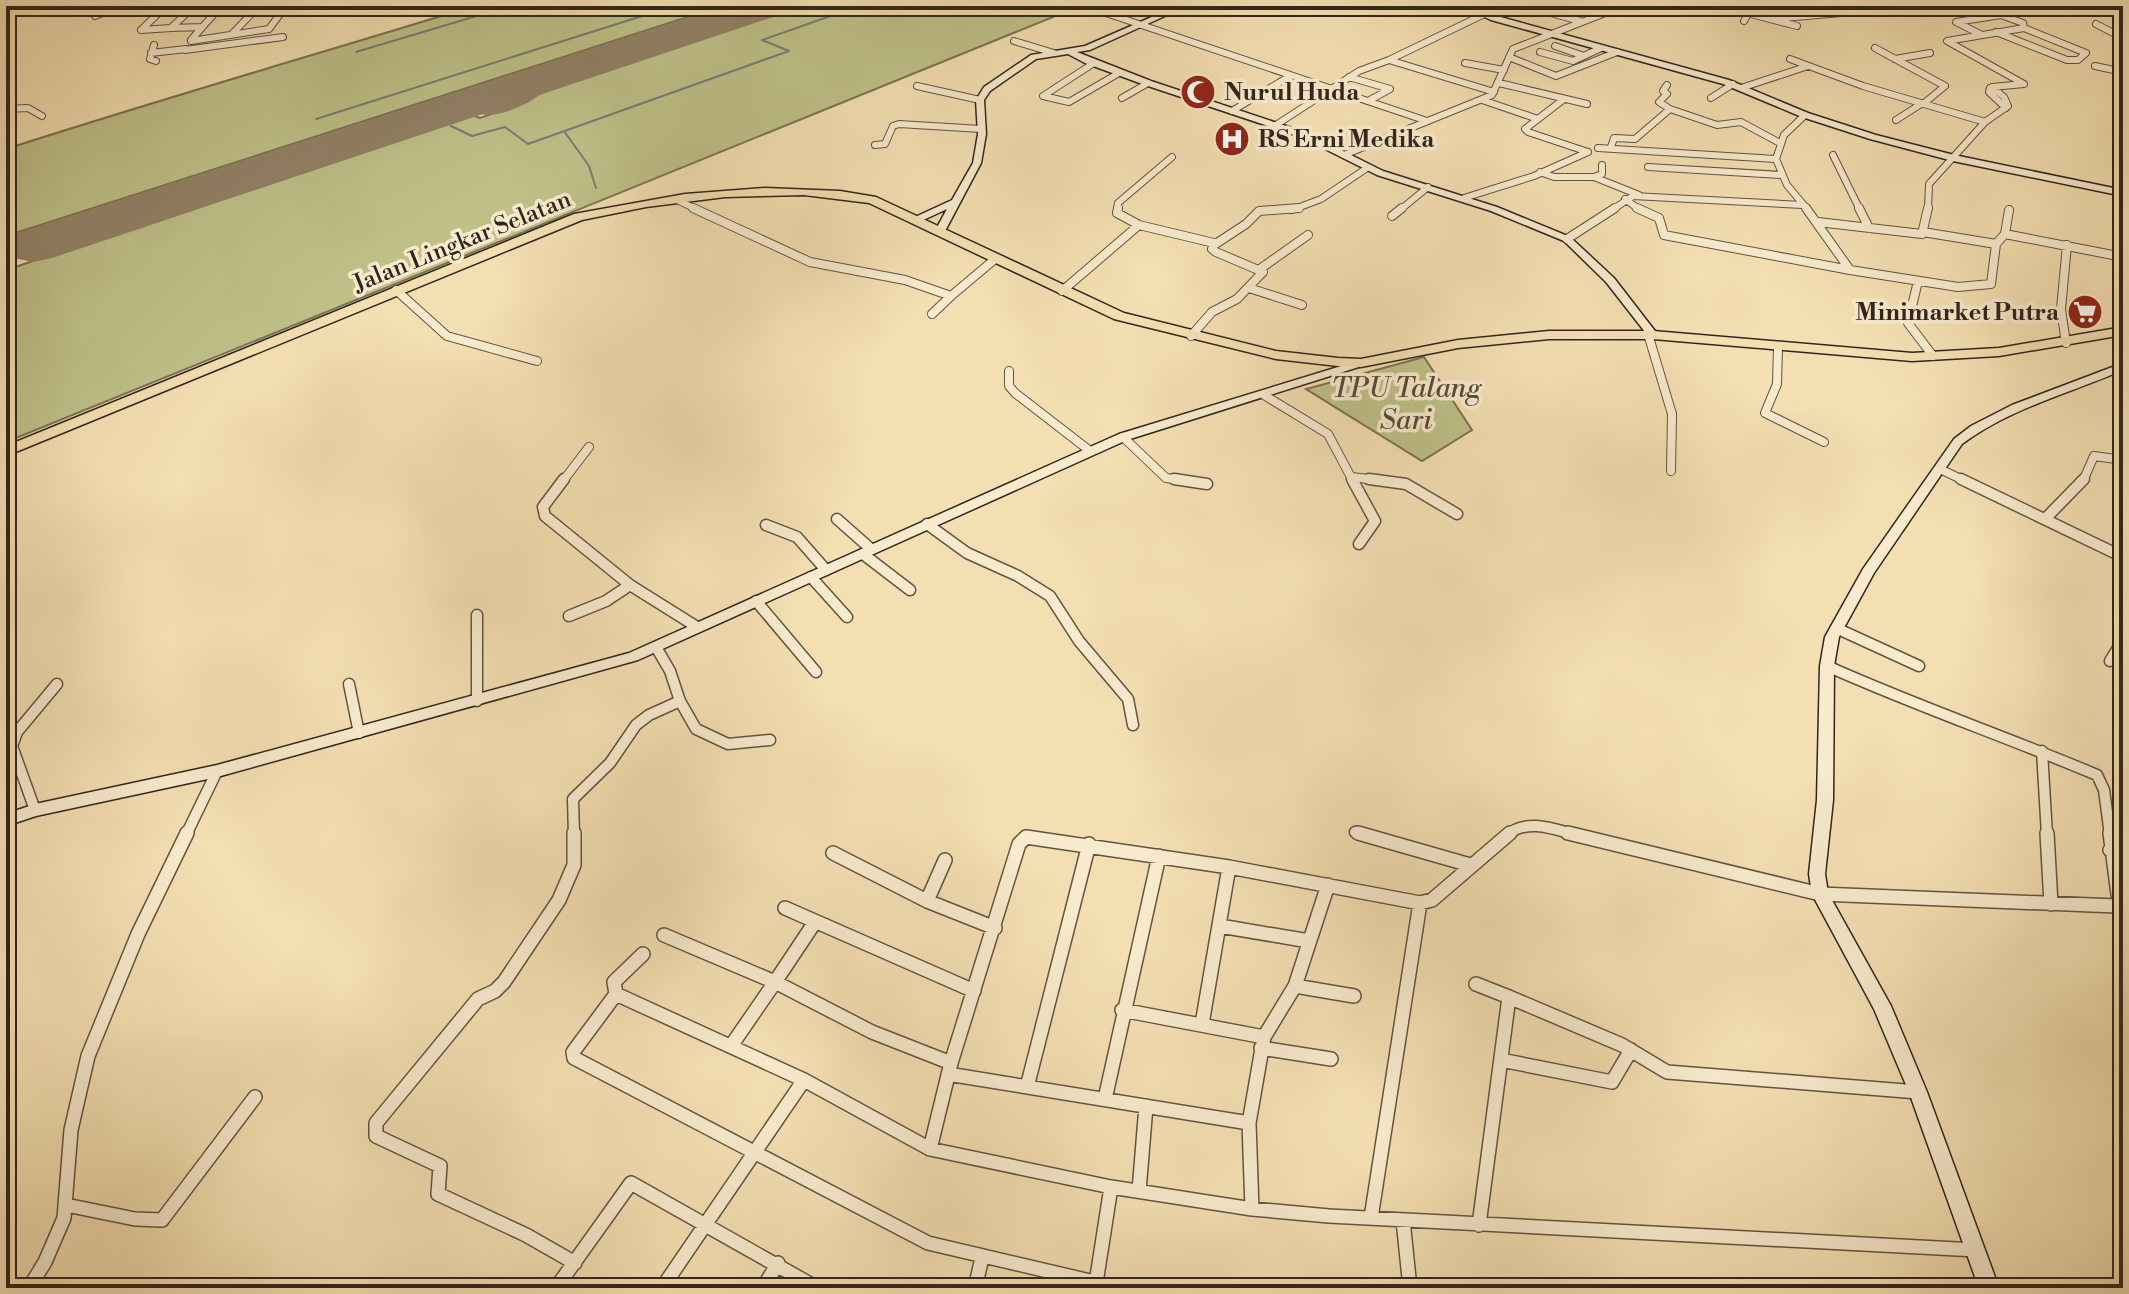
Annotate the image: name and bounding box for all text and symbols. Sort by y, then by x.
mosque icon: Nurul Huda [1179,73,1217,111]
place label: Nurul Huda [1224,78,1360,108]
hospital icon: RS Erni Medika [1213,120,1251,158]
place label: RS Erni Medika [1258,125,1435,155]
street label: Jalan Lingkar Selatan [348,184,576,300]
supermarket icon: Minimarket Putra [2066,293,2104,331]
place label: Minimarket Putra [1855,298,2060,328]
park label: TPU Talang Sari [1331,371,1482,438]

